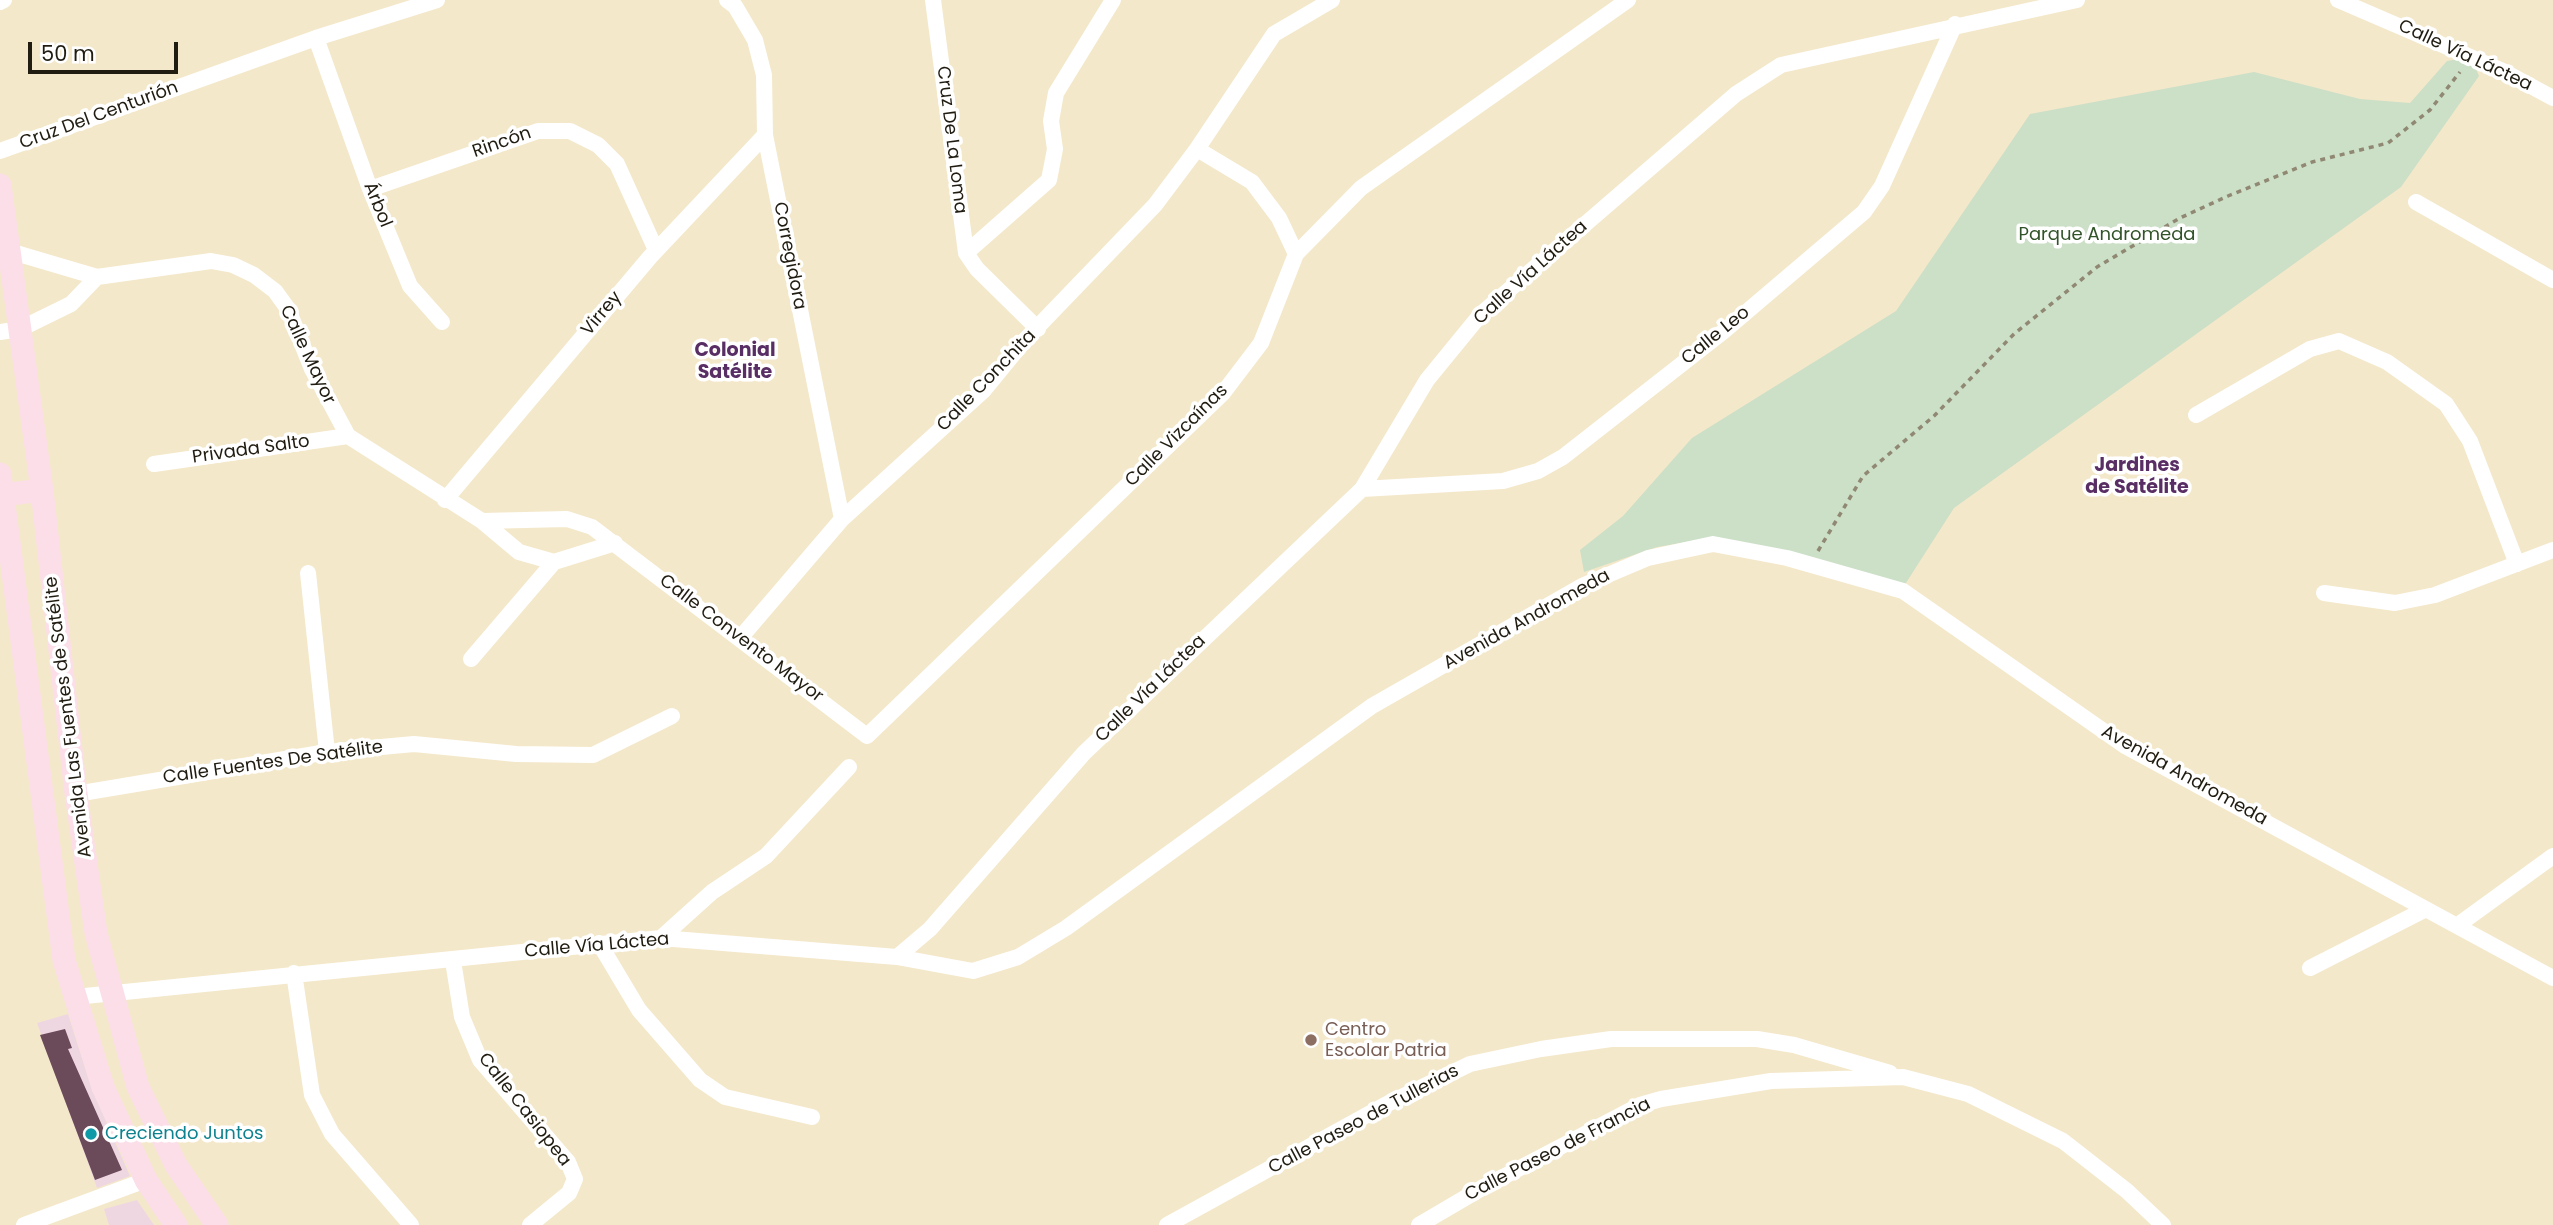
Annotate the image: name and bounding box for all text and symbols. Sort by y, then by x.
street label: Calle Vía Láctea [2395,16,2535,96]
scale bar [32,28,182,72]
text: 50 m [41,39,95,68]
street label: Cruz De La Loma [931,65,971,215]
street label: Cruz Del Centurión [17,77,181,155]
street label: Rincón [470,123,534,163]
street label: Árbol [358,179,396,231]
street label: Corregidora [768,200,810,312]
street label: Calle Vía Láctea [1470,216,1592,330]
park label: Parque Andromeda [2018,224,2196,246]
street label: Virrey [577,287,627,341]
street label: Calle Mayor [275,302,339,408]
street label: Calle Leo [1678,302,1754,370]
street label: Calle Conchita [933,326,1041,436]
district label: Colonial Satélite [694,340,776,384]
street label: Calle Vizcaínas [1121,380,1233,492]
street label: Privada Salto [191,431,311,469]
district label: Jardines de Satélite [2085,455,2189,499]
street label: Avenida Andromeda [1440,565,1614,675]
street label: Calle Convento Mayor [655,570,827,708]
street label: Avenida Las Fuentes de Satélite [41,575,97,859]
street label: Calle Vía Láctea [1091,631,1211,747]
street label: Avenida Andromeda [2097,721,2271,831]
street label: Calle Fuentes De Satélite [162,737,384,789]
street label: Calle Vía Láctea [524,929,670,963]
place label: Centro Escolar Patria [1325,1019,1447,1062]
marker: Centro Escolar Patria [1303,1032,1319,1048]
street label: Calle Casiopea [473,1049,575,1171]
street label: Calle Paseo de Tullerias [1265,1061,1463,1179]
street label: Calle Paseo de Francia [1462,1094,1654,1206]
place label: Creciendo Juntos [105,1123,263,1145]
marker: Creciendo Juntos [83,1126,99,1142]

